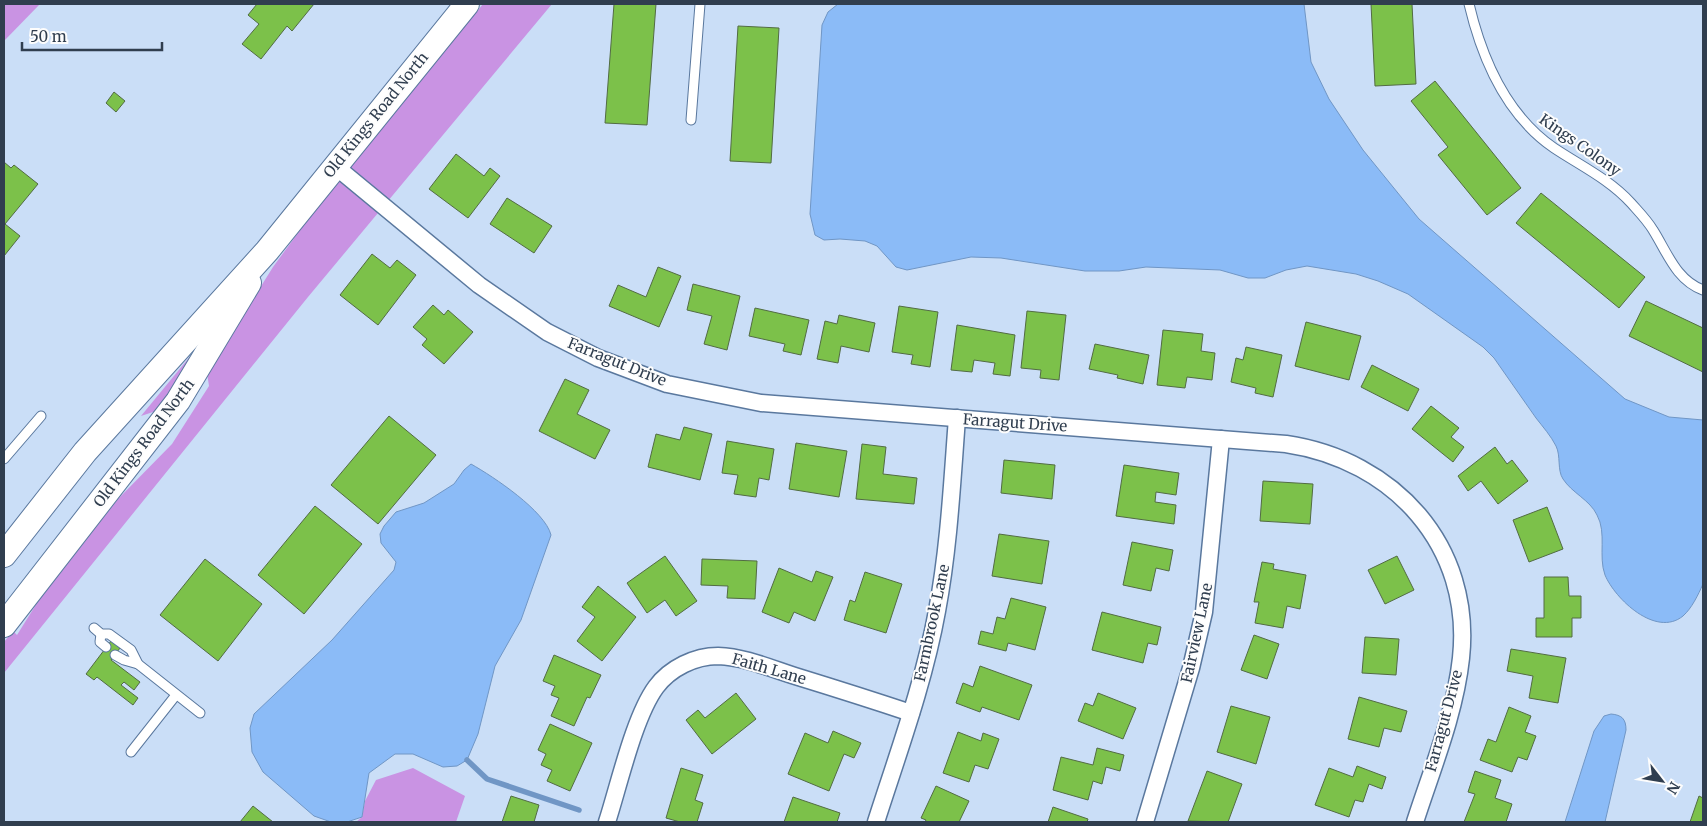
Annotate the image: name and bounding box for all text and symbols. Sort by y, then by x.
scale bar [22,20,162,52]
text: 50 m [30,27,67,46]
street label: Old Kings Road North [319,48,432,181]
street label: Kings Colony [1536,109,1625,180]
street label: Farragut Drive [565,333,669,390]
street label: Old Kings Road North [89,375,198,511]
street label: Farragut Drive [962,409,1068,436]
street label: Farmbrook Lane [910,562,953,683]
street label: Fairview Lane [1177,581,1216,685]
street label: Faith Lane [730,649,808,688]
street label: Farragut Drive [1421,668,1466,774]
north arrow [1637,756,1687,806]
text: N [1663,778,1684,797]

